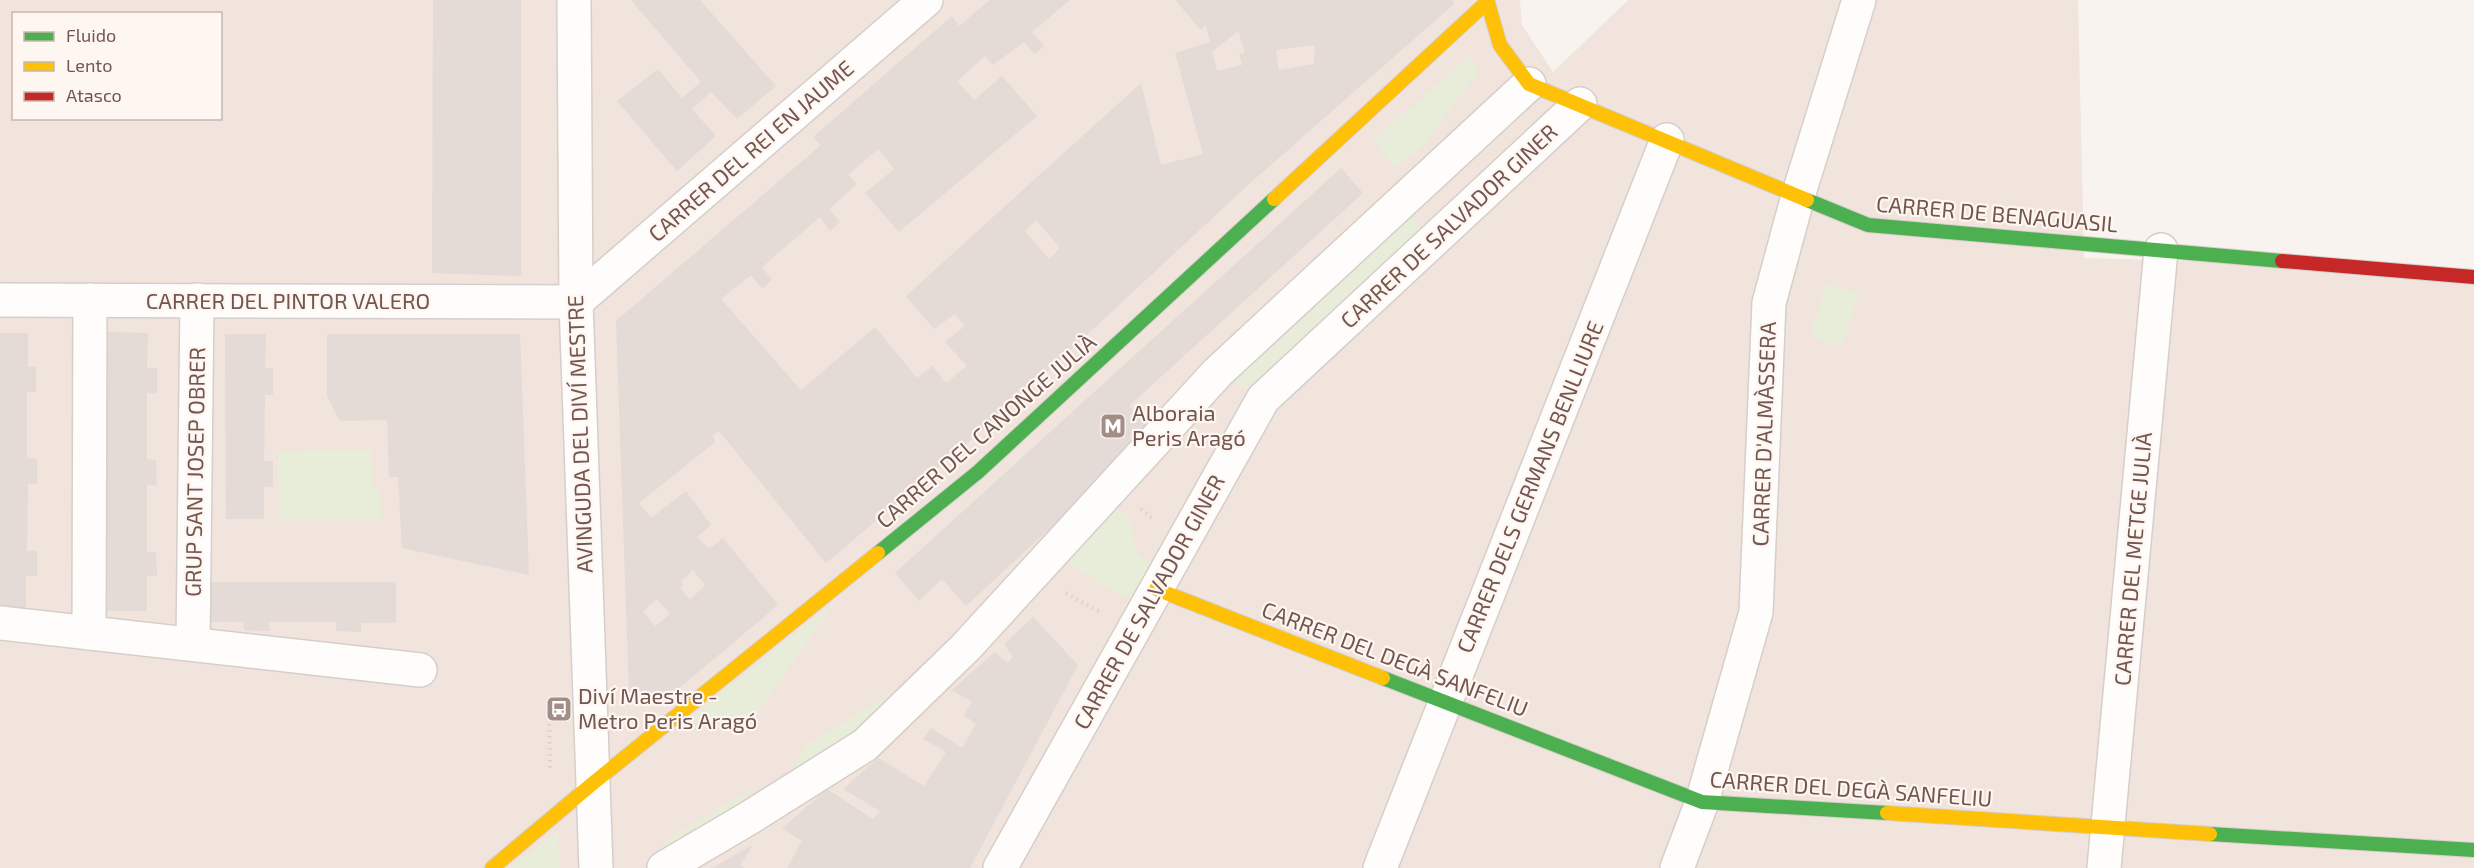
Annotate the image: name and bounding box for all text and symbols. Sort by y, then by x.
legend [12,12,222,120]
text: Fluido [66,24,116,46]
text: Lento [66,54,112,76]
street label: CARRER DEL REI EN JAUME [643,54,858,246]
text: Atasco [66,84,122,106]
street label: CARRER DE SALVADOR GINER [1335,118,1562,333]
street label: CARRER DE BENAGUASIL [1875,189,2119,237]
street label: CARRER DEL PINTOR VALERO [146,287,430,313]
street label: AVINGUDA DEL DIVÍ MESTRE [561,294,597,574]
street label: CARRER DELS GERMANS BENLLIURE [1450,317,1608,656]
street label: CARRER D'ALMÀSSERA [1746,321,1780,547]
street label: CARRER DEL CANONGE JULIÀ [870,328,1101,533]
street label: GRUP SANT JOSEP OBRER [179,347,209,597]
place label: Alboraia Peris Aragó [1132,399,1246,450]
metro station icon: Alboraia Peris Aragó [1098,411,1128,441]
street label: CARRER DEL METGE JULIÀ [2108,431,2156,687]
street label: CARRER DE SALVADOR GINER [1067,470,1229,733]
street label: CARRER DEL DEGÀ SANFELIU [1259,595,1532,721]
place label: Diví Maestre - Metro Peris Aragó [578,682,757,733]
bus stop icon: Diví Maestre - Metro Peris Aragó [544,694,574,724]
street label: CARRER DEL DEGÀ SANFELIU [1709,765,1993,811]

